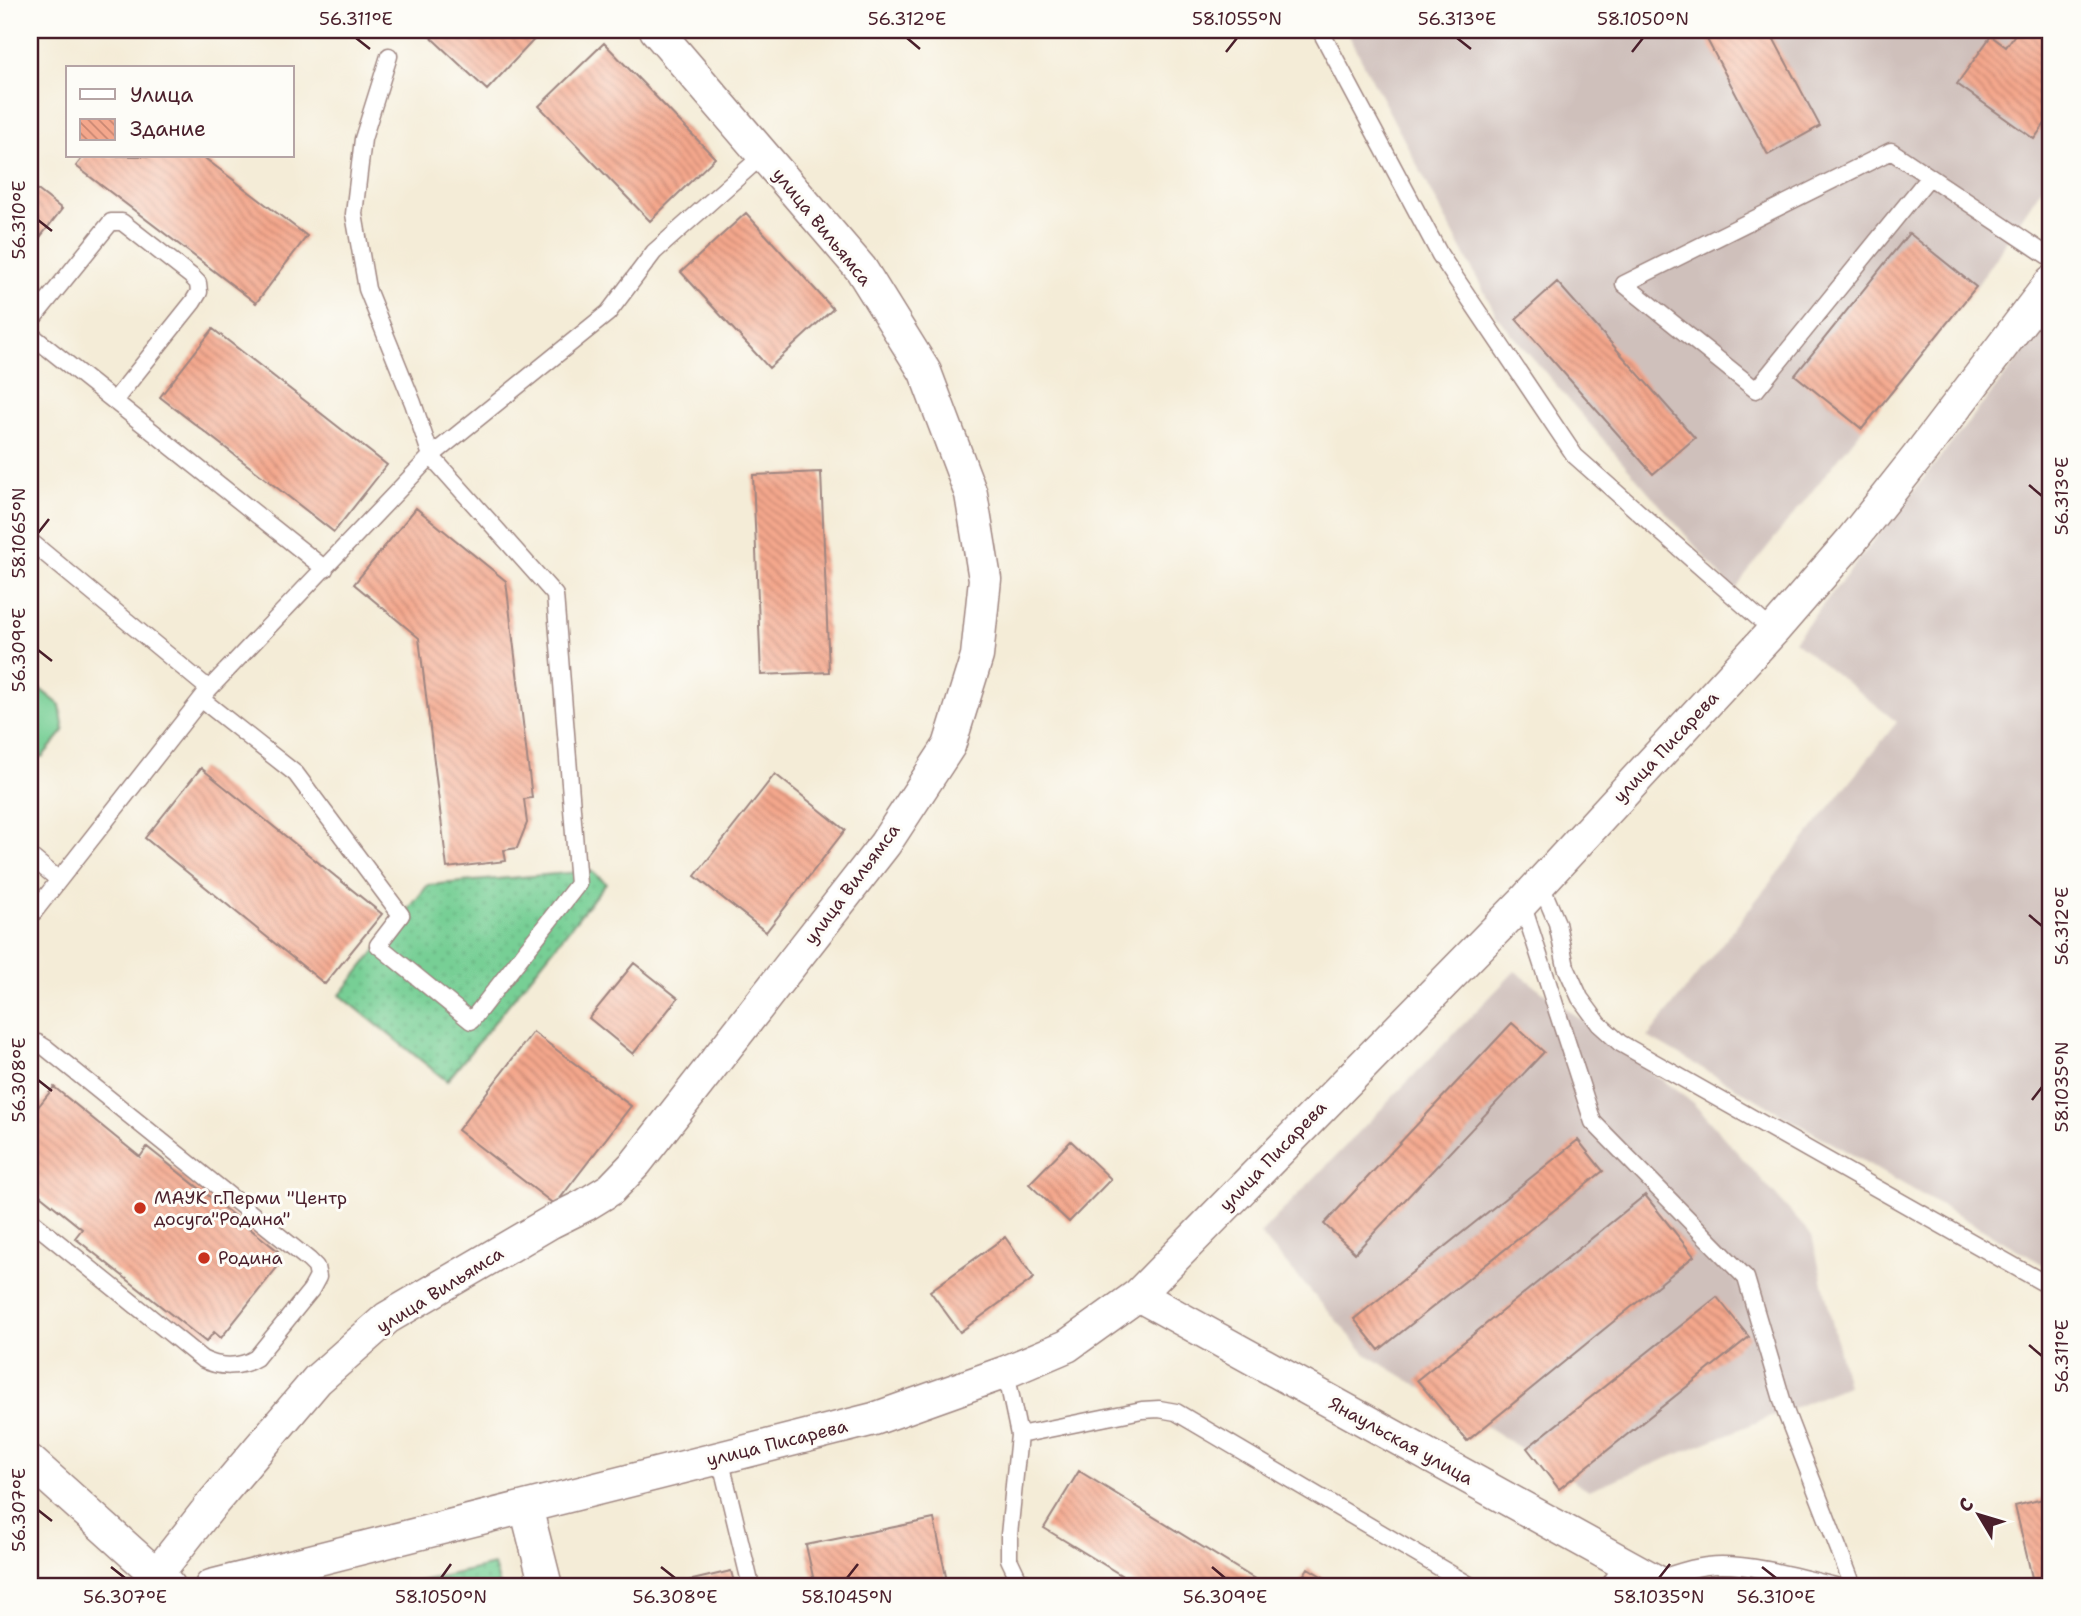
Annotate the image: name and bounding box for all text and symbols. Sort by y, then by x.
text: 56.311°E [319,7,393,31]
text: 56.312°E [868,7,946,31]
text: 58.1055°N [1192,7,1282,31]
text: 56.313°E [1418,7,1496,31]
text: 58.1050°N [1597,7,1689,31]
legend [66,66,294,158]
text: Улица [130,81,193,109]
text: Здание [130,115,206,143]
street label: улица Вильямса [767,163,877,291]
text: 56.310°E [7,180,31,260]
text: 56.313°E [2050,457,2074,535]
text: 58.1065°N [7,487,31,579]
text: 56.309°E [7,608,31,692]
street label: улица Писарева [1608,686,1724,808]
street label: улица Вильямса [799,819,905,949]
text: 56.312°E [2050,887,2074,965]
text: 56.308°E [7,1038,31,1122]
text: 58.1035°N [2050,1042,2074,1132]
street label: улица Писарева [1214,1096,1332,1216]
place label: МАУК г.Перми "Центр досуга"Родина" [154,1186,347,1231]
marker: МАУК г.Перми "Центр досуга"Родина" [132,1200,148,1216]
street label: улица Вильямса [372,1241,508,1339]
place label: Родина [218,1246,283,1270]
marker: Родина [196,1250,212,1266]
text: 56.311°E [2050,1319,2074,1393]
street label: Янаульская улица [1325,1391,1477,1491]
street label: улица Писарева [704,1414,850,1472]
text: 56.307°E [7,1468,31,1552]
north arrow [1944,1480,2014,1550]
text: С [1953,1493,1979,1517]
text: 56.307°E [83,1585,167,1609]
text: 58.1050°N [395,1585,487,1609]
text: 56.308°E [633,1585,717,1609]
text: 58.1045°N [801,1585,893,1609]
text: 56.309°E [1183,1585,1267,1609]
text: 58.1035°N [1614,1585,1704,1609]
text: 56.310°E [1736,1585,1816,1609]

